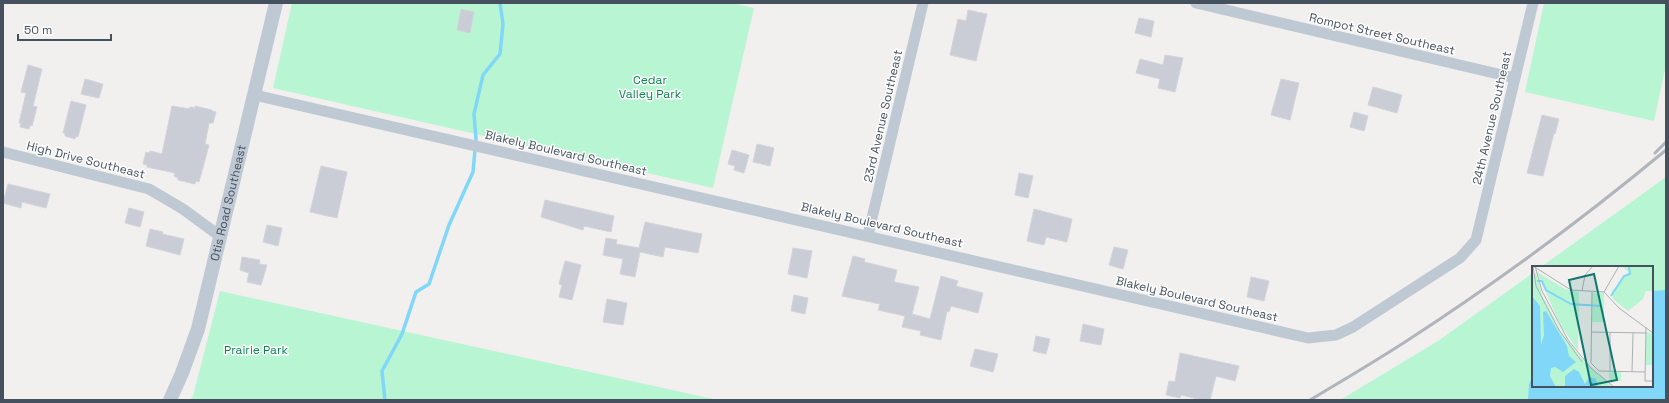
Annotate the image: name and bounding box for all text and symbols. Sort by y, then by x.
street label: Rompot Street Southeast [1307,9,1457,59]
scale bar [18,16,111,42]
text: 50 m [24,22,52,38]
street label: 23rd Avenue Southeast [860,48,906,184]
street label: 24th Avenue Southeast [1469,50,1515,186]
park label: Cedar Valley Park [619,72,682,102]
street label: Blakely Boulevard Southeast [483,127,649,179]
street label: High Drive Southeast [25,138,147,182]
street label: Otis Road Southeast [207,143,250,263]
street label: Blakely Boulevard Southeast [799,199,965,251]
inset map [1532,266,1653,387]
street label: Blakely Boulevard Southeast [1114,273,1280,325]
park label: Prairie Park [224,342,289,358]

